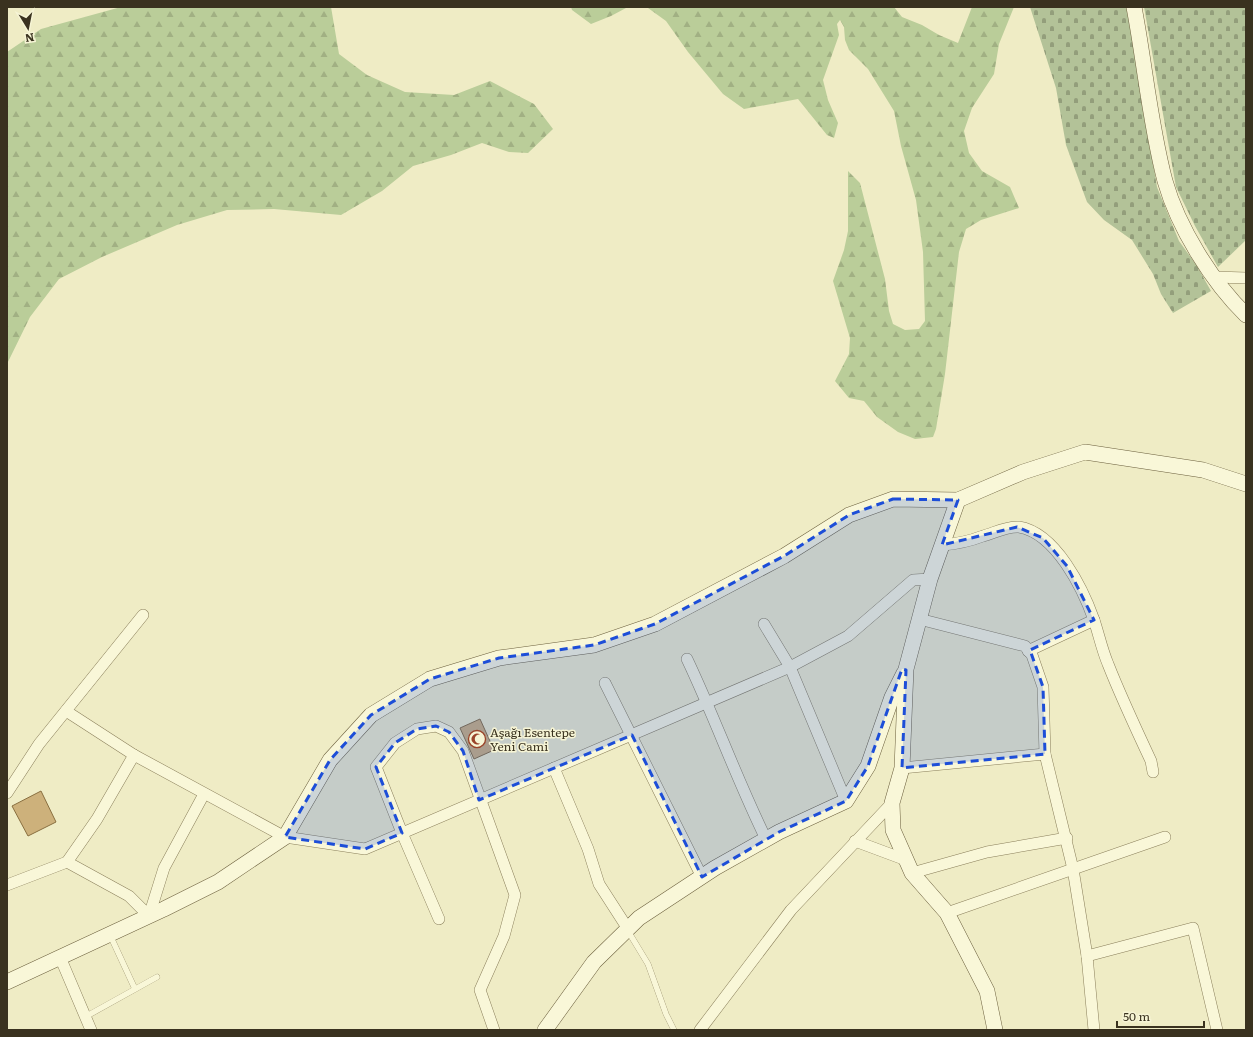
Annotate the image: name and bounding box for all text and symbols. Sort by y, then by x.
north arrow [8,8,48,48]
text: N [24,30,36,48]
place label: Aşağı Esentepe Yeni Cami [490,723,575,755]
mosque icon: Aşağı Esentepe Yeni Cami [467,729,487,749]
scale bar [1117,1003,1204,1029]
text: 50 m [1123,1007,1150,1025]

